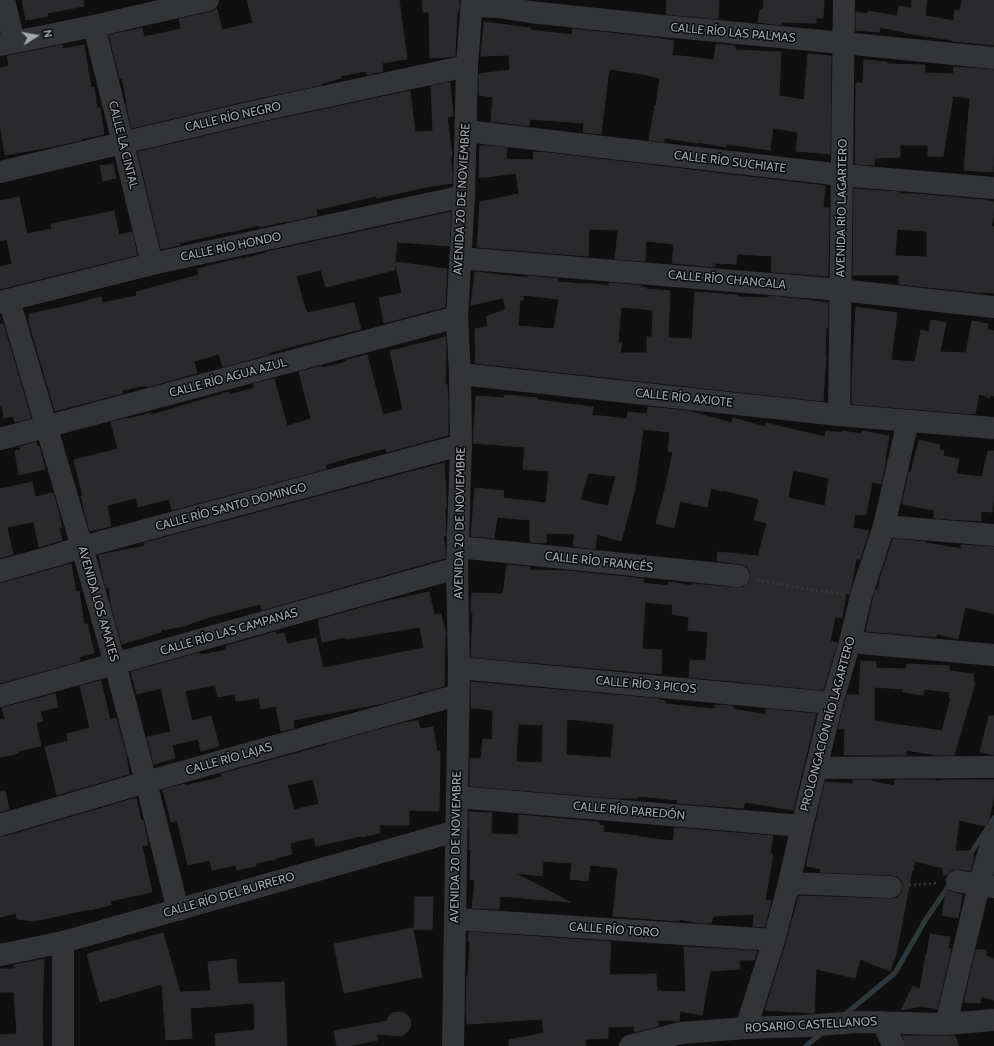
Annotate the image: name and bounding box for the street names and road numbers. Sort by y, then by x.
street label: CALLE RÍO LAS PALMAS [670,20,796,46]
street label: CALLE LA CINTAL [105,99,141,191]
street label: CALLE RÍO NEGRO [184,99,282,135]
street label: AVENIDA 20 DE NOVIEMBRE [451,123,473,275]
street label: AVENIDA RÍO LAGARTERO [834,139,850,277]
street label: CALLE RÍO SUCHIATE [673,148,787,176]
street label: CALLE RÍO HONDO [179,229,283,265]
street label: CALLE RÍO CHANCALA [667,268,787,292]
street label: CALLE RÍO AGUA AZUL [168,355,288,401]
street label: CALLE RÍO AXIOTE [635,386,733,410]
street label: AVENIDA 20 DE NOVIEMBRE [451,447,469,599]
street label: CALLE RÍO SANTO DOMINGO [154,480,308,534]
street label: AVENIDA LOS AMATES [75,545,121,663]
street label: CALLE RÍO FRANCÉS [544,549,654,575]
street label: CALLE RÍO LAS CAMPANAS [158,605,300,659]
street label: PROLONGACIÓN RÍO LAGARTERO [798,635,858,813]
street label: CALLE RÍO 3 PICOS [595,673,697,697]
street label: CALLE RÍO LAJAS [184,740,274,778]
street label: AVENIDA 20 DE NOVIEMBRE [447,771,465,923]
street label: CALLE RÍO PAREDÓN [572,799,686,823]
street label: CALLE RÍO DEL BURRERO [162,869,296,921]
street label: CALLE RÍO TORO [568,920,660,940]
street label: ROSARIO CASTELLANOS [745,1014,877,1036]

